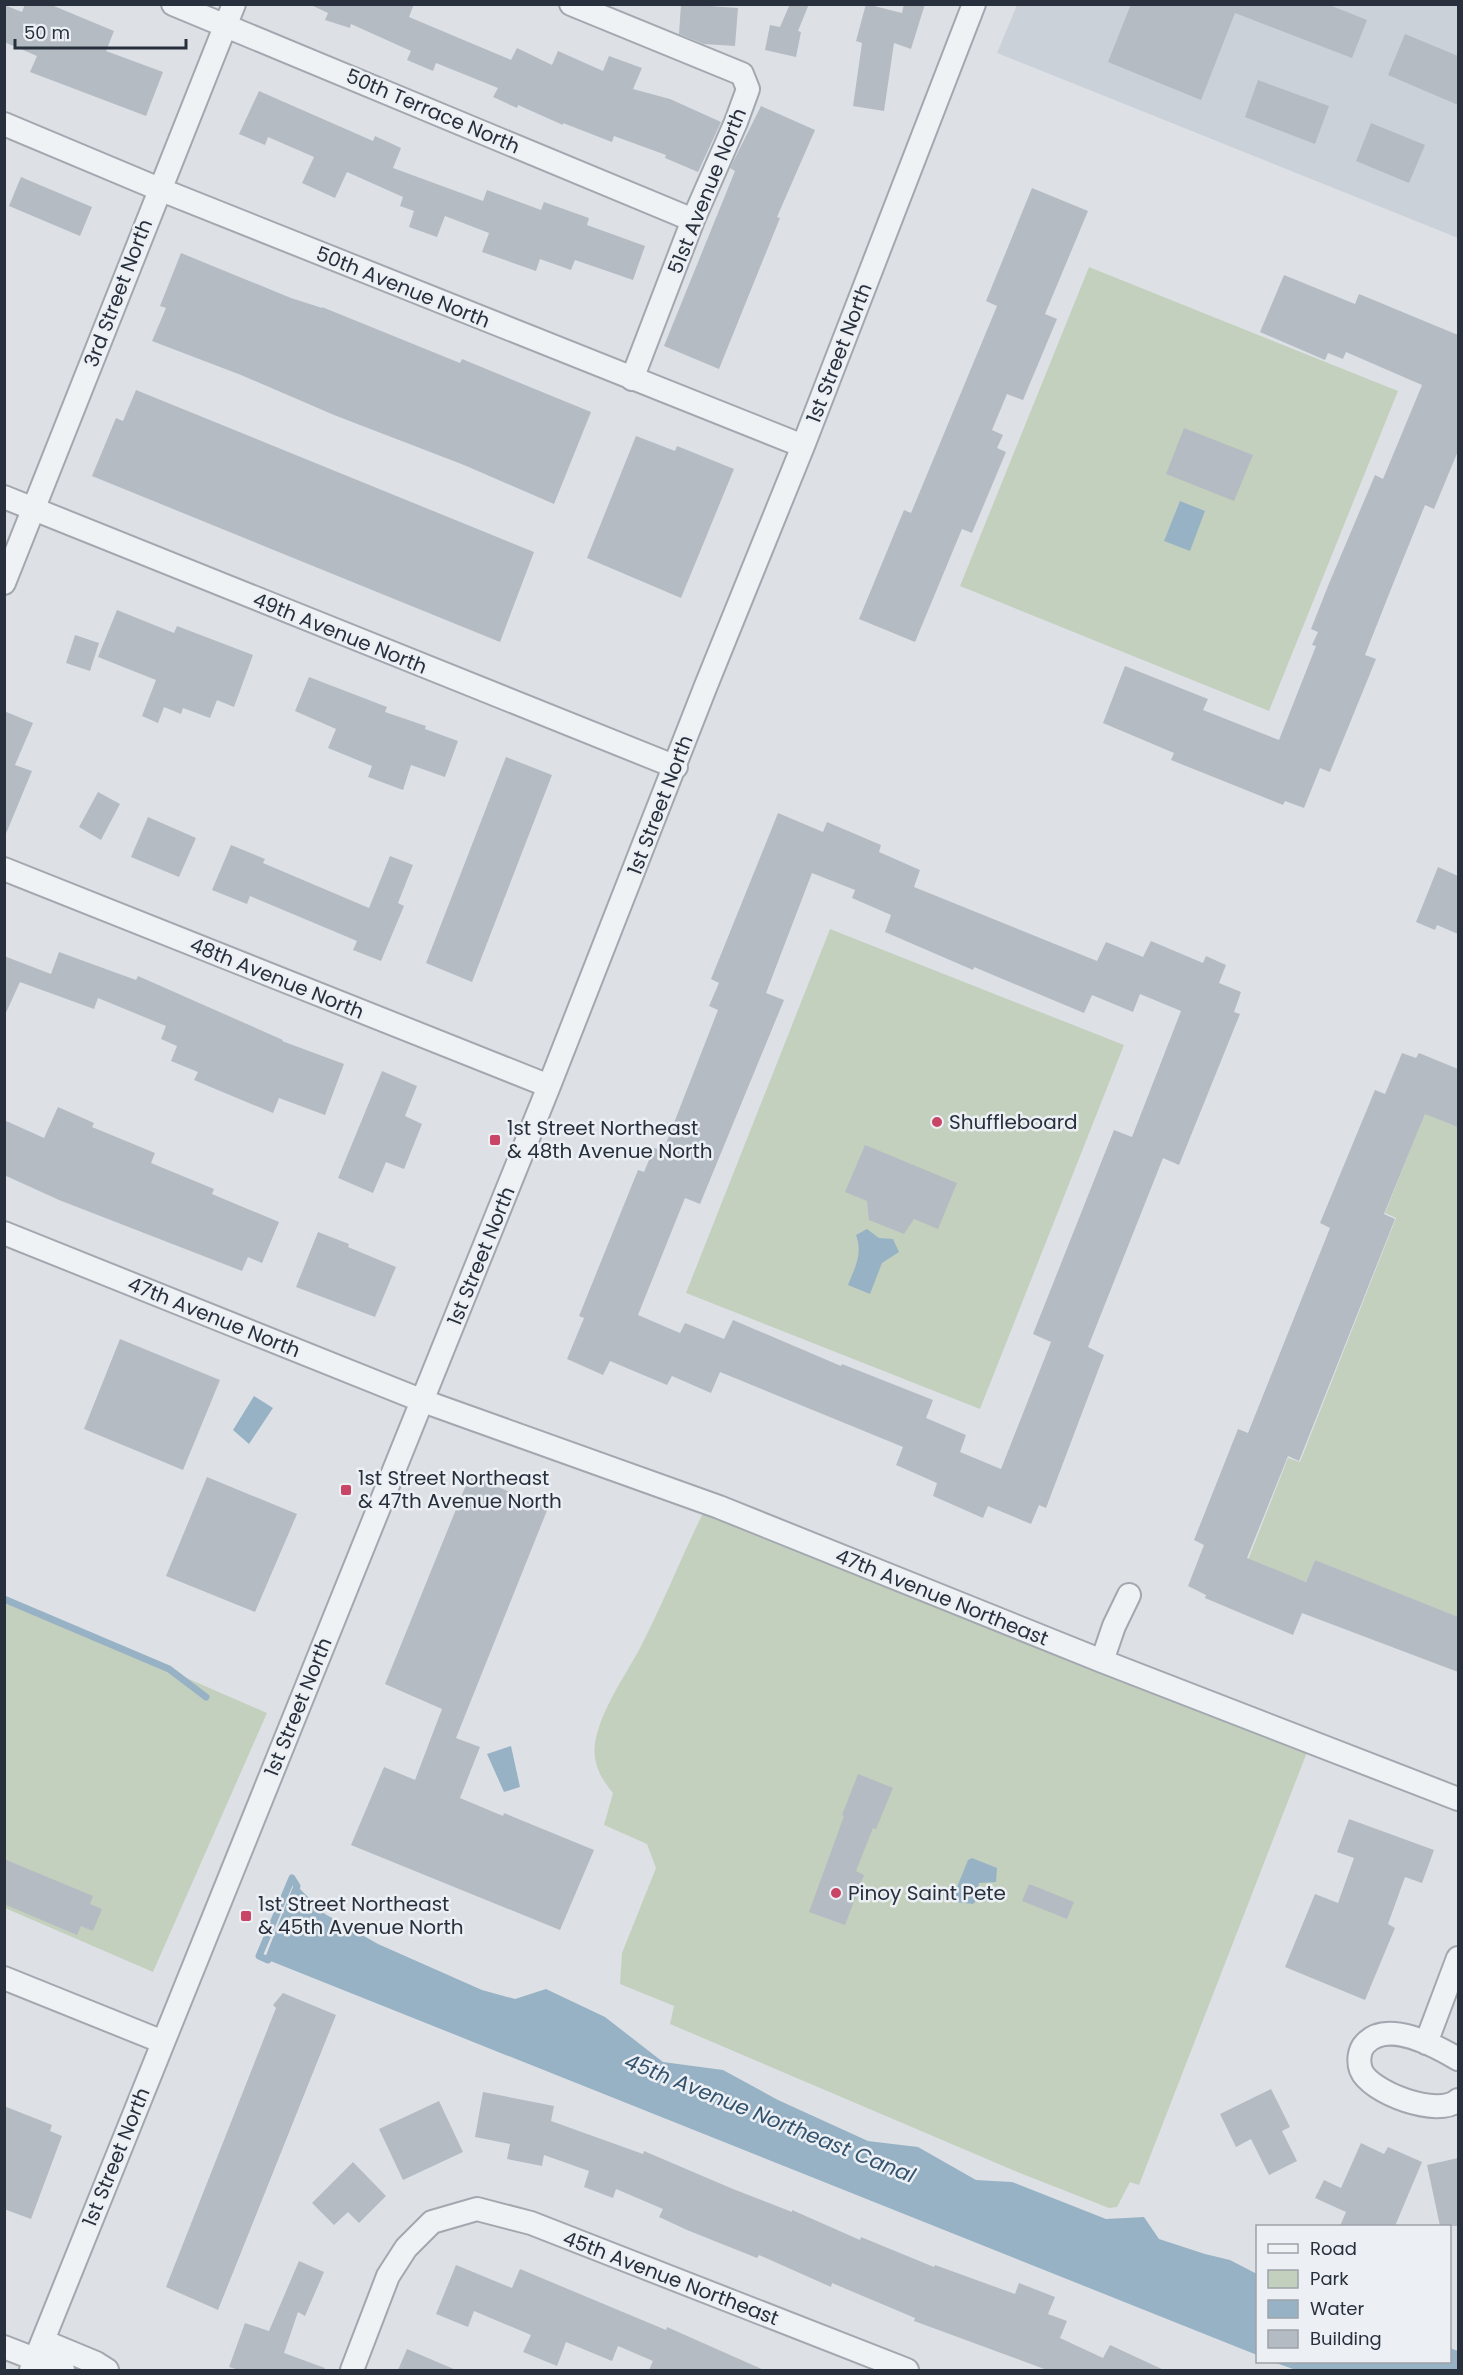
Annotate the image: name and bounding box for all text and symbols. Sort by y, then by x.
scale bar [15,12,186,50]
text: 50 m [24,20,70,45]
street label: 50th Terrace North [342,62,524,160]
street label: 51st Avenue North [661,104,753,278]
street label: 3rd Street North [77,215,159,371]
street label: 50th Avenue North [312,239,494,335]
street label: 1st Street North [799,279,879,427]
street label: 49th Avenue North [249,585,431,681]
street label: 1st Street North [620,731,700,879]
street label: 48th Avenue North [186,930,368,1026]
place label: Shuffleboard [949,1108,1078,1136]
place label: 1st Street Northeast & 48th Avenue North [507,1114,713,1165]
marker: Shuffleboard [930,1115,944,1129]
marker: 1st Street Northeast & 48th Avenue North [488,1133,502,1147]
street label: 1st Street North [440,1182,522,1330]
street label: 47th Avenue North [124,1270,304,1364]
place label: 1st Street Northeast & 47th Avenue North [358,1464,562,1515]
marker: 1st Street Northeast & 47th Avenue North [339,1483,353,1497]
street label: 47th Avenue Northeast [831,1541,1053,1653]
street label: 1st Street North [257,1633,339,1781]
place label: Pinoy Saint Pete [848,1879,1006,1907]
marker: Pinoy Saint Pete [829,1886,843,1900]
place label: 1st Street Northeast & 45th Avenue North [258,1890,464,1941]
marker: 1st Street Northeast & 45th Avenue North [239,1909,253,1923]
water label: 45th Avenue Northeast Canal [620,2046,921,2190]
street label: 1st Street North [75,2083,157,2231]
street label: 45th Avenue Northeast [559,2224,783,2332]
legend [1256,2225,1451,2363]
text: Road [1310,2236,1357,2261]
text: Park [1310,2266,1349,2291]
text: Water [1310,2296,1364,2321]
text: Building [1310,2326,1382,2351]

